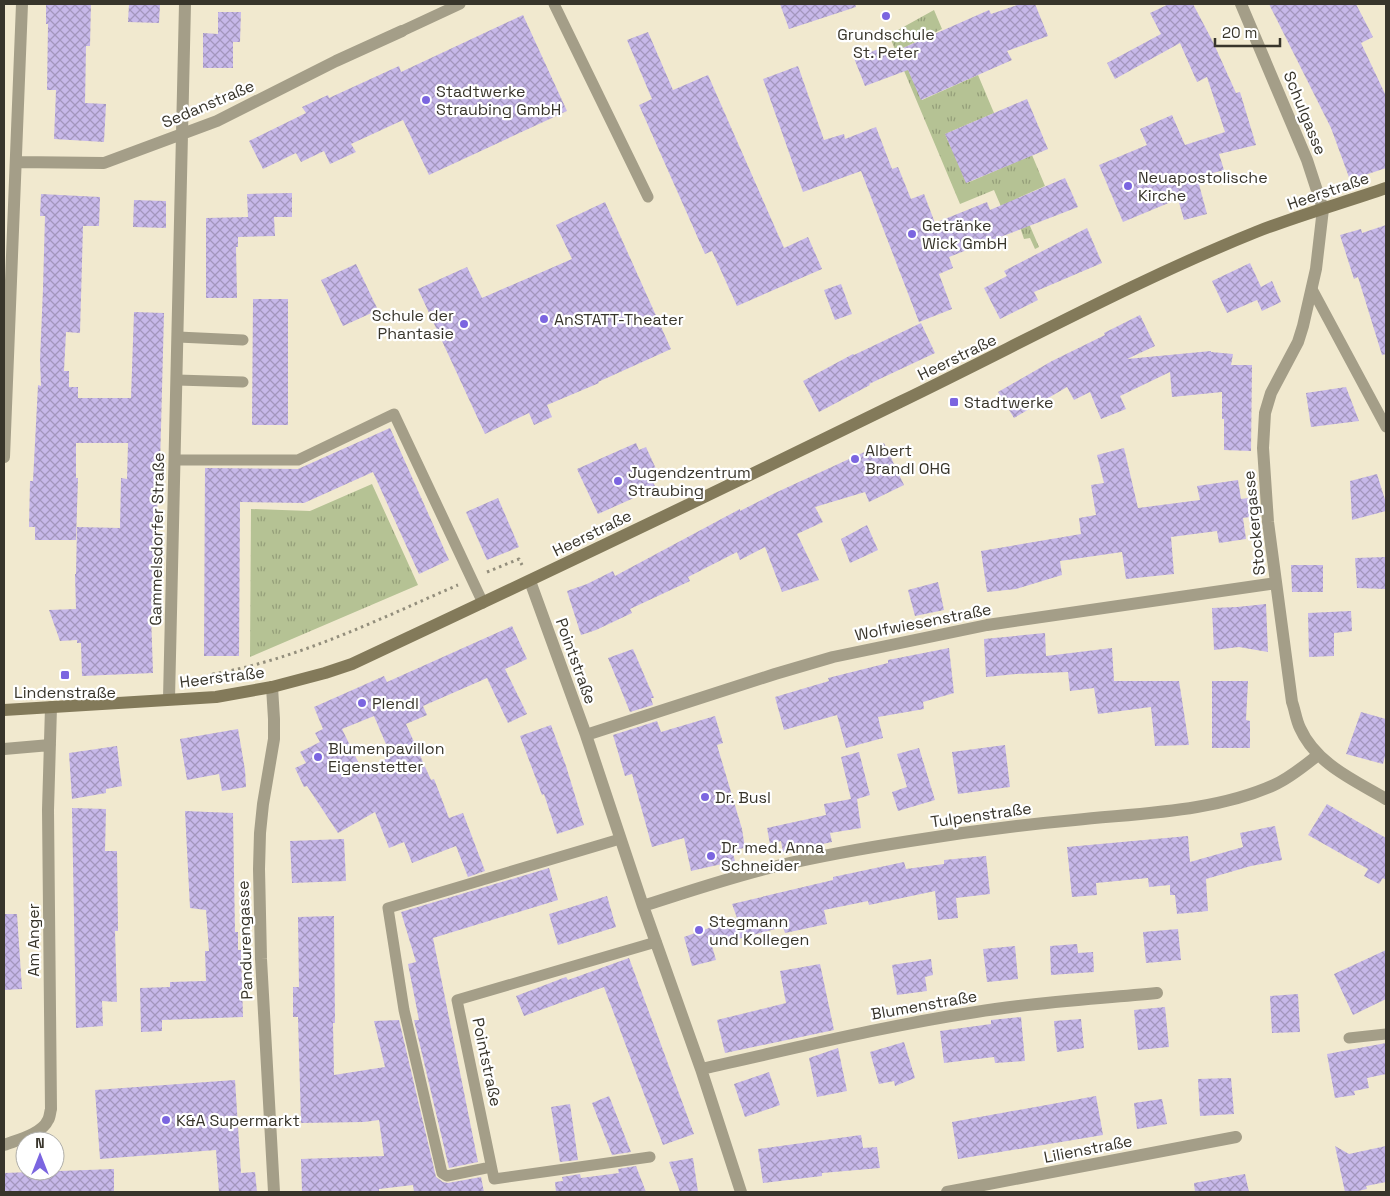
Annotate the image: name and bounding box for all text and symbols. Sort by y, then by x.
marker: Grundschule St. Peter [880,10,892,22]
scale bar [1215,15,1280,47]
text: 20 m [1222,23,1257,42]
place label: Grundschule St. Peter [837,24,935,63]
street label: Schulgasse [1279,68,1331,158]
street label: Sedanstraße [158,75,258,133]
place label: Stadtwerke Straubing GmbH [436,81,561,120]
marker: Stadtwerke Straubing GmbH [420,94,432,106]
place label: Neuapostolische Kirche [1138,167,1268,206]
street label: Heerstraße [1284,167,1372,215]
marker: Neuapostolische Kirche [1122,180,1134,192]
place label: Getränke Wick GmbH [922,215,1007,254]
marker: Getränke Wick GmbH [906,228,918,240]
place label: Schule der Phantasie [372,305,454,344]
place label: AnSTATT-Theater [554,309,684,330]
marker: AnSTATT-Theater [538,313,550,325]
marker: Schule der Phantasie [458,318,470,330]
street label: Heerstraße [914,329,1000,385]
place label: Stadtwerke [964,392,1054,413]
marker: Stadtwerke [948,396,960,408]
place label: Albert Brandl OHG [865,440,950,479]
street label: Gammelsdorfer Straße [145,452,169,626]
marker: Albert Brandl OHG [849,453,861,465]
place label: Jugendzentrum Straubing [628,462,751,501]
street label: Stockergasse [1238,469,1270,577]
marker: Jugendzentrum Straubing [612,475,624,487]
street label: Heerstraße [549,505,635,561]
street label: Wolfwiesenstraße [853,598,993,646]
street label: Pointstraße [551,615,601,707]
street label: Heerstraße [178,661,266,693]
marker: Lindenstraße [59,669,71,681]
place label: Lindenstraße [14,682,116,703]
place label: Plendl [372,693,419,714]
marker: Plendl [356,697,368,709]
place label: Blumenpavillon Eigenstetter [328,738,445,777]
marker: Blumenpavillon Eigenstetter [312,751,324,763]
place label: Dr. Busl [715,787,771,808]
marker: Dr. Busl [699,791,711,803]
street label: Tulpenstraße [929,798,1033,832]
place label: Dr. med. Anna Schneider [721,837,824,876]
marker: Dr. med. Anna Schneider [705,850,717,862]
street label: Pandurengasse [232,880,258,1000]
street label: Am Anger [23,903,44,977]
place label: Stegmann und Kollegen [709,911,809,950]
marker: Stegmann und Kollegen [693,924,705,936]
street label: Blumenstraße [869,985,979,1025]
street label: Pointstraße [467,1016,507,1108]
place label: K&A Supermarkt [176,1110,300,1131]
marker: K&A Supermarkt [160,1114,172,1126]
street label: Lilienstraße [1042,1130,1134,1168]
north arrow [15,1131,65,1181]
text: N [35,1134,45,1152]

